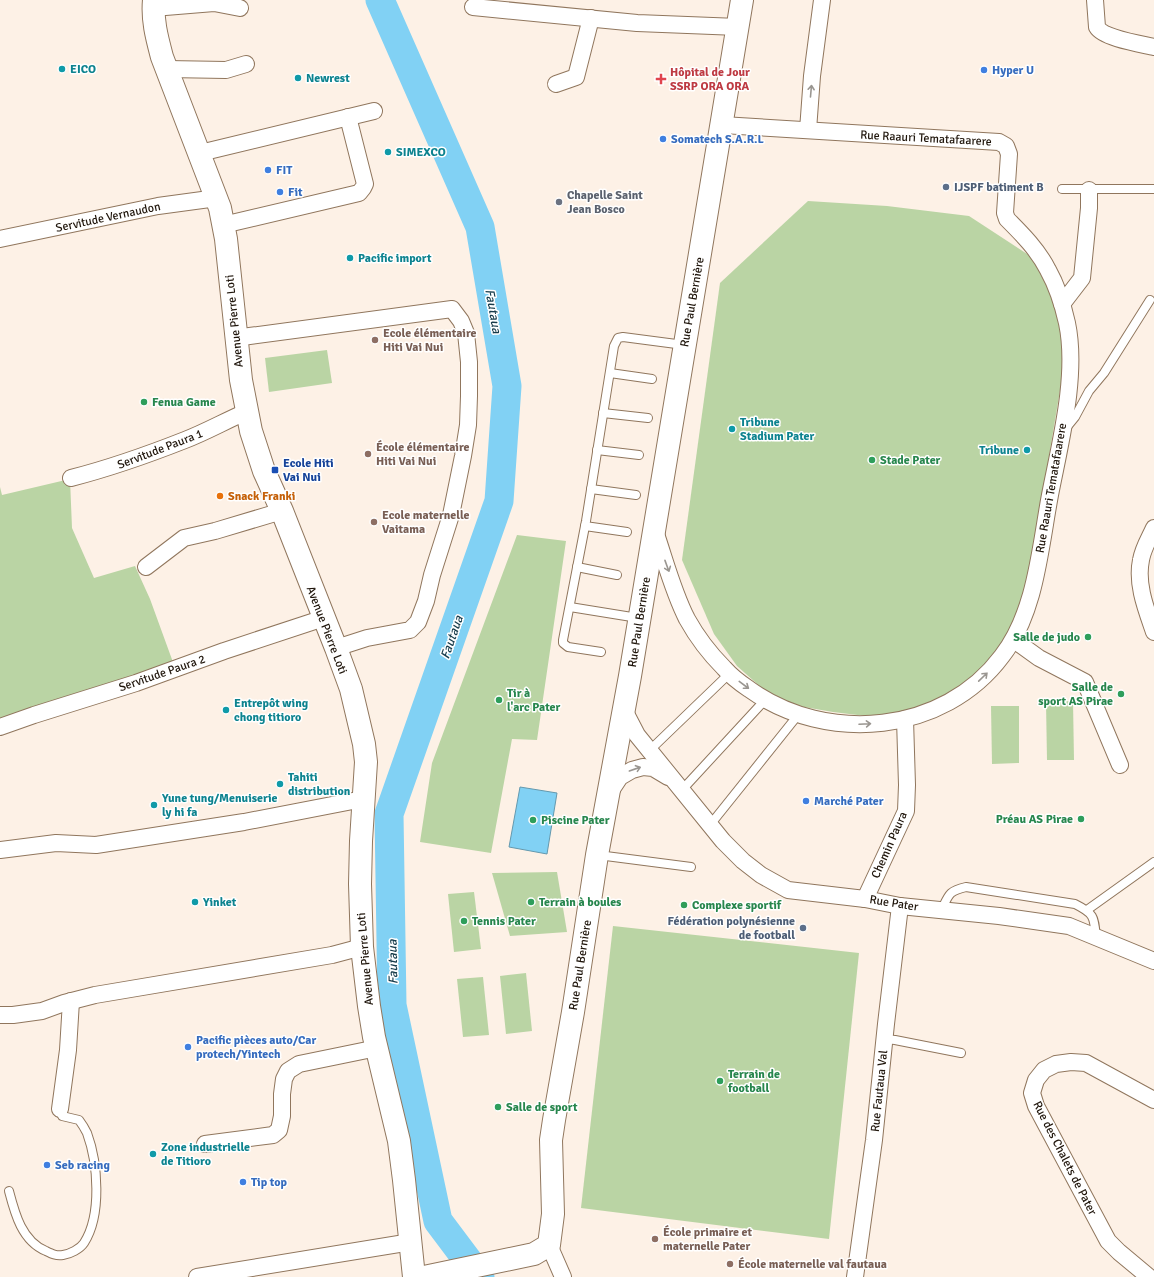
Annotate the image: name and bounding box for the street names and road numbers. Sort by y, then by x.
street label: Rue Raauri Tematafaarere [860,128,992,149]
street label: Servitude Vernaudon [54,199,162,236]
street label: Rue Paul Bernière [677,256,708,348]
street label: Avenue Pierre Loti [222,274,247,368]
street label: Rue Raauri Tematafaarere [1033,422,1070,554]
street label: Servitude Paura 1 [115,426,205,473]
street label: Rue Paul Bernière [625,576,654,668]
street label: Avenue Pierre Loti [303,584,350,676]
street label: Servitude Paura 2 [117,652,207,695]
street label: Chemin Paura [868,810,911,881]
street label: Rue Pater [868,892,920,915]
street label: Avenue Pierre Loti [354,912,377,1006]
street label: Rue Paul Bernière [566,919,595,1011]
street label: Rue Fautaua Val [868,1049,891,1133]
street label: Rue des Chalets de Pater [1029,1099,1100,1218]

